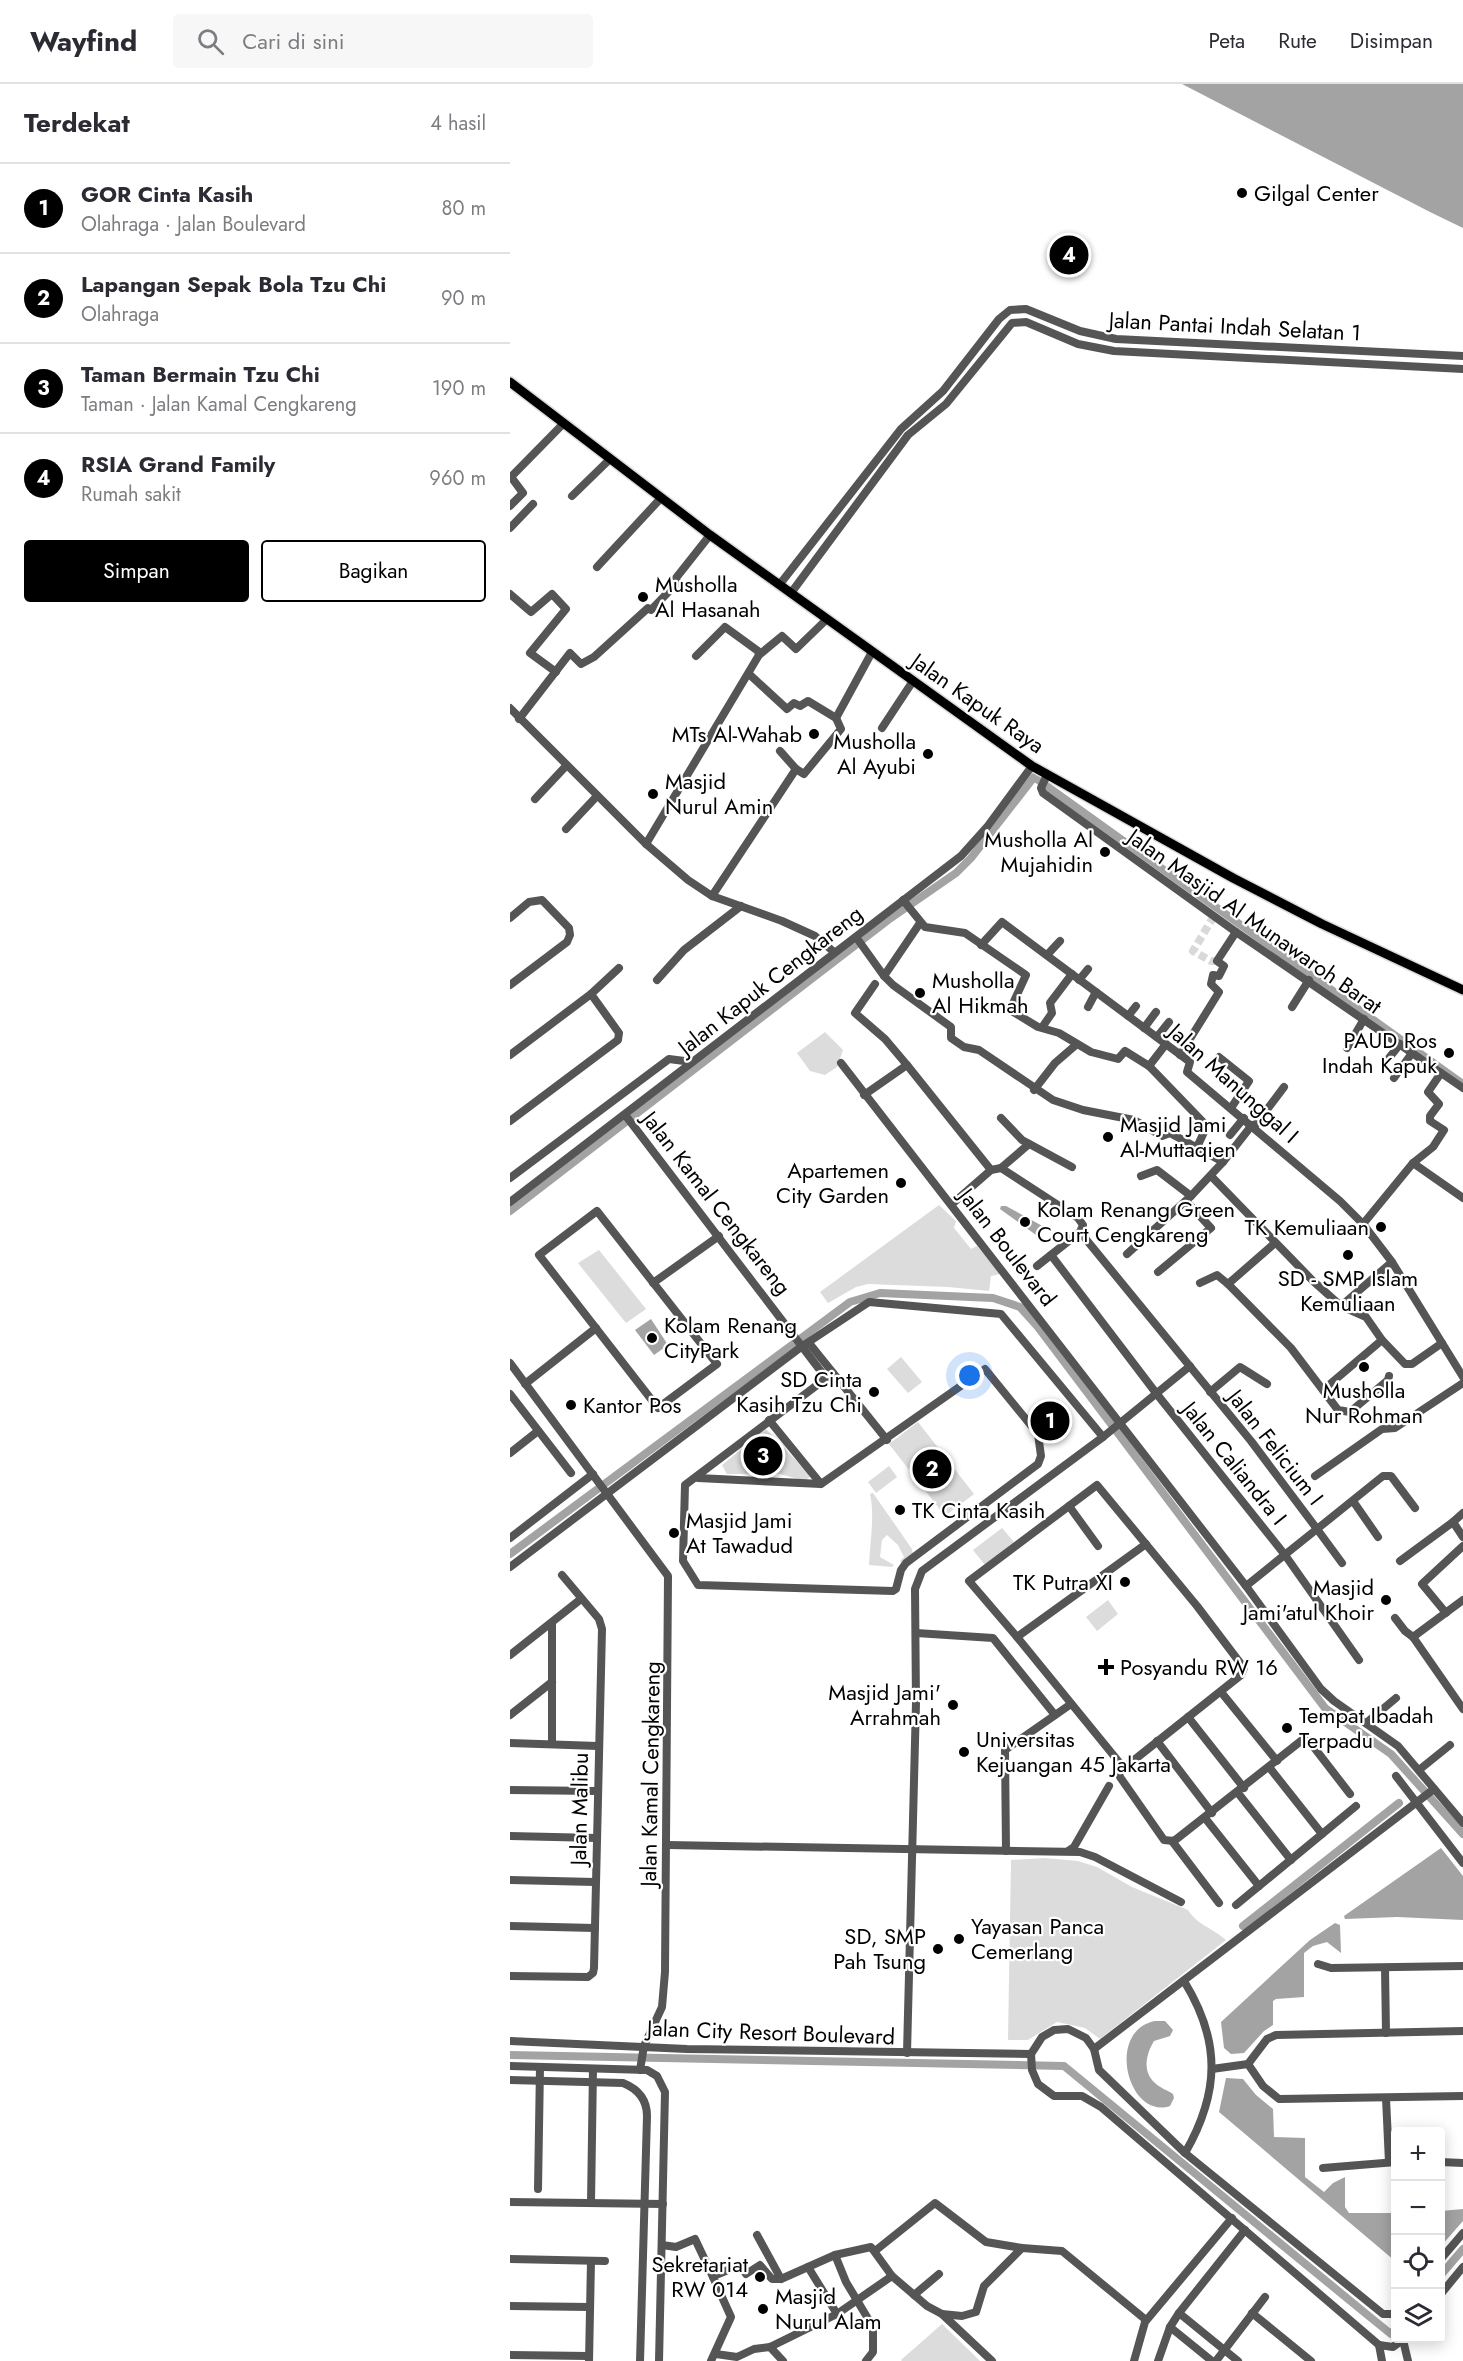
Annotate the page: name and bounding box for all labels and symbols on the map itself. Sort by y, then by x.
place label: Gilgal Center [1254,177,1379,209]
marker: Gilgal Center [1235,186,1249,200]
pin: 4 [1050,232,1088,278]
street label: Jalan Pantai Indah Selatan 1 [1105,303,1362,349]
place label: Musholla Al Hasanah [655,568,761,625]
marker: Musholla Al Hasanah [636,590,650,604]
street label: Jalan Kapuk Raya [902,643,1051,761]
place label: MTs Al-Wahab [672,718,802,750]
place label: Musholla Al Ayubi [833,725,916,782]
marker: MTs Al-Wahab [807,727,821,741]
marker: Musholla Al Ayubi [921,747,935,761]
place label: Masjid Nurul Amin [665,765,773,822]
marker: Masjid Nurul Amin [646,787,660,801]
street label: Jalan Masjid Al Munawaroh Barat [1119,819,1389,1022]
place label: Musholla Al Mujahidin [984,823,1093,880]
marker: Musholla Al Mujahidin [1098,845,1112,859]
street label: Jalan Kapuk Cengkareng [669,898,869,1064]
place label: Musholla Al Hikmah [932,964,1029,1021]
marker: Musholla Al Hikmah [913,986,927,1000]
street label: Jalan Manunggal I [1160,1014,1306,1150]
place label: PAUD Ros Indah Kapuk [1322,1024,1437,1081]
marker: PAUD Ros Indah Kapuk [1442,1046,1456,1060]
street label: Jalan Kamal Cengkareng [633,1102,799,1302]
place label: Masjid Jami Al-Muttaqien [1120,1108,1236,1165]
marker: Masjid Jami Al-Muttaqien [1101,1130,1115,1144]
place label: Apartemen City Garden [776,1154,889,1211]
marker: Apartemen City Garden [894,1176,908,1190]
street label: Jalan Boulevard [950,1179,1064,1313]
place label: Kolam Renang Green Court Cengkareng [1037,1193,1235,1250]
place label: TK Kemuliaan [1244,1211,1369,1243]
marker: Kolam Renang Green Court Cengkareng [1018,1215,1032,1229]
marker: TK Kemuliaan [1374,1220,1388,1234]
marker: SD - SMP Islam Kemuliaan [1341,1248,1355,1262]
place label: SD - SMP Islam Kemuliaan [1278,1262,1418,1319]
place label: Kolam Renang CityPark [664,1309,797,1366]
marker: Kolam Renang CityPark [645,1331,659,1345]
marker: Musholla Nur Rohman [1357,1360,1371,1374]
your location [955,1361,984,1390]
place label: SD Cinta Kasih Tzu Chi [736,1363,862,1420]
place label: Musholla Nur Rohman [1305,1374,1423,1431]
street label: Jalan Felicium I [1219,1380,1331,1512]
marker: SD Cinta Kasih Tzu Chi [867,1385,881,1399]
place label: Kantor Pos [583,1389,681,1421]
street label: Jalan Caliandra I [1173,1392,1295,1532]
marker: Kantor Pos [564,1398,578,1412]
pin: 1 [1030,1398,1070,1444]
pin: 3 [744,1434,782,1478]
pin: 2 [912,1446,952,1492]
place label: TK Cinta Kasih [912,1494,1045,1526]
marker: TK Cinta Kasih [893,1503,907,1517]
place label: Masjid Jami At Tawadud [686,1504,793,1561]
marker: Masjid Jami At Tawadud [667,1526,681,1540]
place label: TK Putra XI [1013,1566,1113,1598]
place label: Masjid Jami'atul Khoir [1240,1571,1374,1628]
marker: TK Putra XI [1118,1575,1132,1589]
marker: Masjid Jami'atul Khoir [1379,1593,1393,1607]
place label: Posyandu RW 16 [1120,1651,1278,1683]
marker: Posyandu RW 16 [1097,1658,1115,1676]
street label: Jalan Kamal Cengkareng [632,1661,668,1890]
place label: Masjid Jami' Arrahmah [828,1676,941,1733]
marker: Masjid Jami' Arrahmah [946,1698,960,1712]
place label: Tempat Ibadah Terpadu [1299,1699,1434,1756]
marker: Tempat Ibadah Terpadu [1280,1721,1294,1735]
place label: Universitas Kejuangan 45 Jakarta [976,1723,1171,1780]
marker: Universitas Kejuangan 45 Jakarta [957,1745,971,1759]
street label: Jalan Malibu [562,1752,596,1869]
place label: Yayasan Panca Cemerlang [971,1910,1104,1967]
place label: SD, SMP Pah Tsung [833,1920,926,1977]
marker: Yayasan Panca Cemerlang [952,1932,966,1946]
marker: SD, SMP Pah Tsung [931,1942,945,1956]
street label: Jalan City Resort Boulevard [643,2012,896,2052]
place label: Sekretariat RW 014 [651,2248,749,2305]
marker: Sekretariat RW 014 [753,2270,767,2284]
place label: Masjid Nurul Alam [775,2280,882,2337]
marker: Masjid Nurul Alam [756,2302,770,2316]

